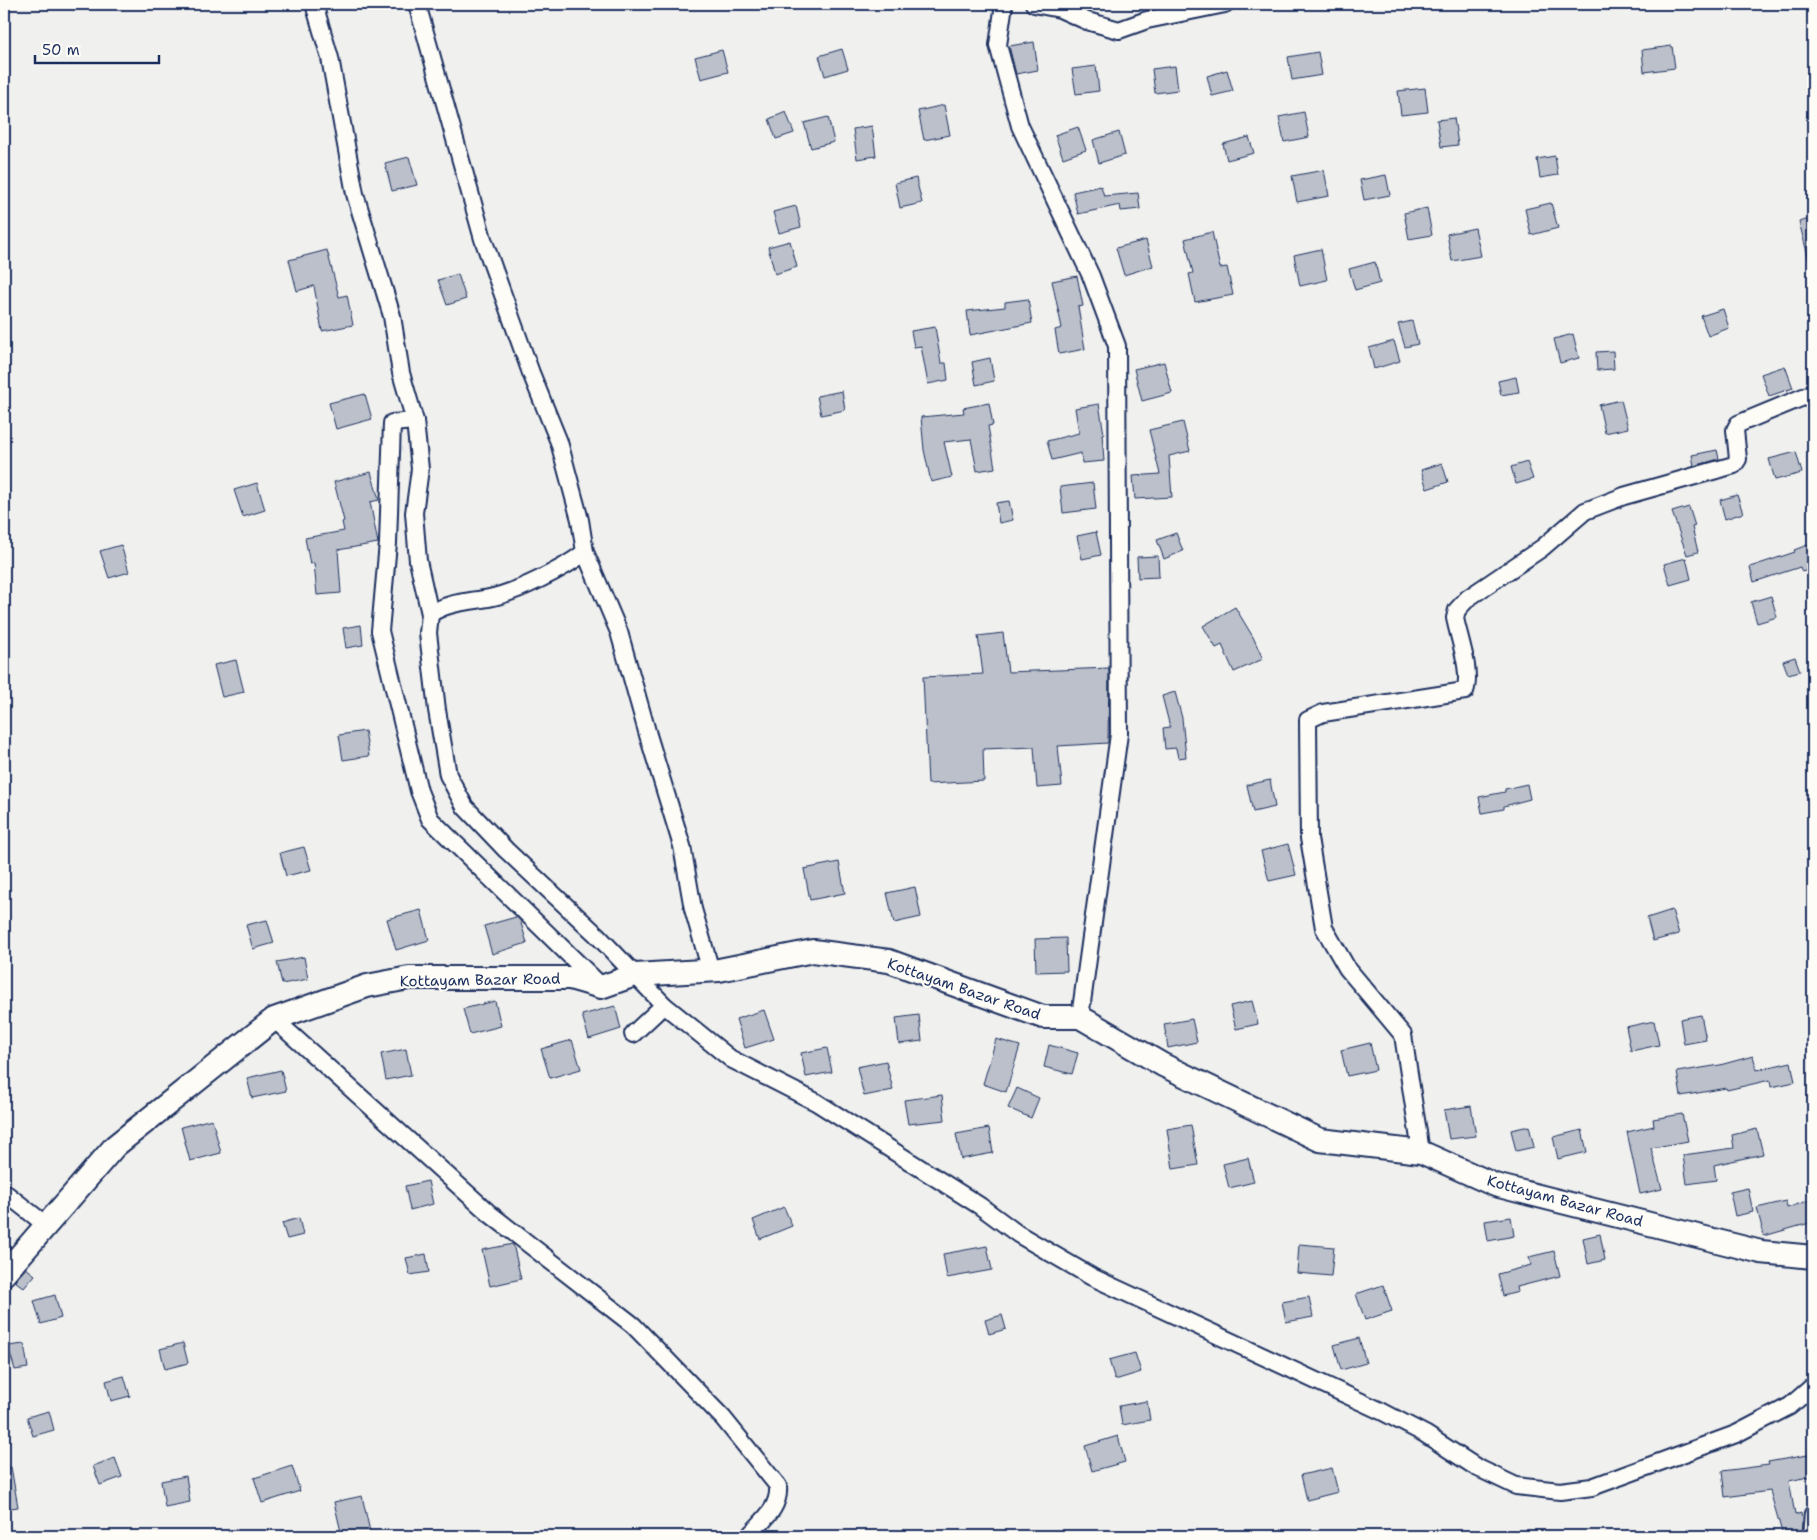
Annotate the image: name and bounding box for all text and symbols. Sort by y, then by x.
scale bar [35,32,159,64]
text: 50 m [42,40,80,60]
street label: Kottayam Bazar Road [885,953,1044,1025]
street label: Kottayam Bazar Road [399,969,561,991]
street label: Kottayam Bazar Road [1485,1171,1646,1232]

